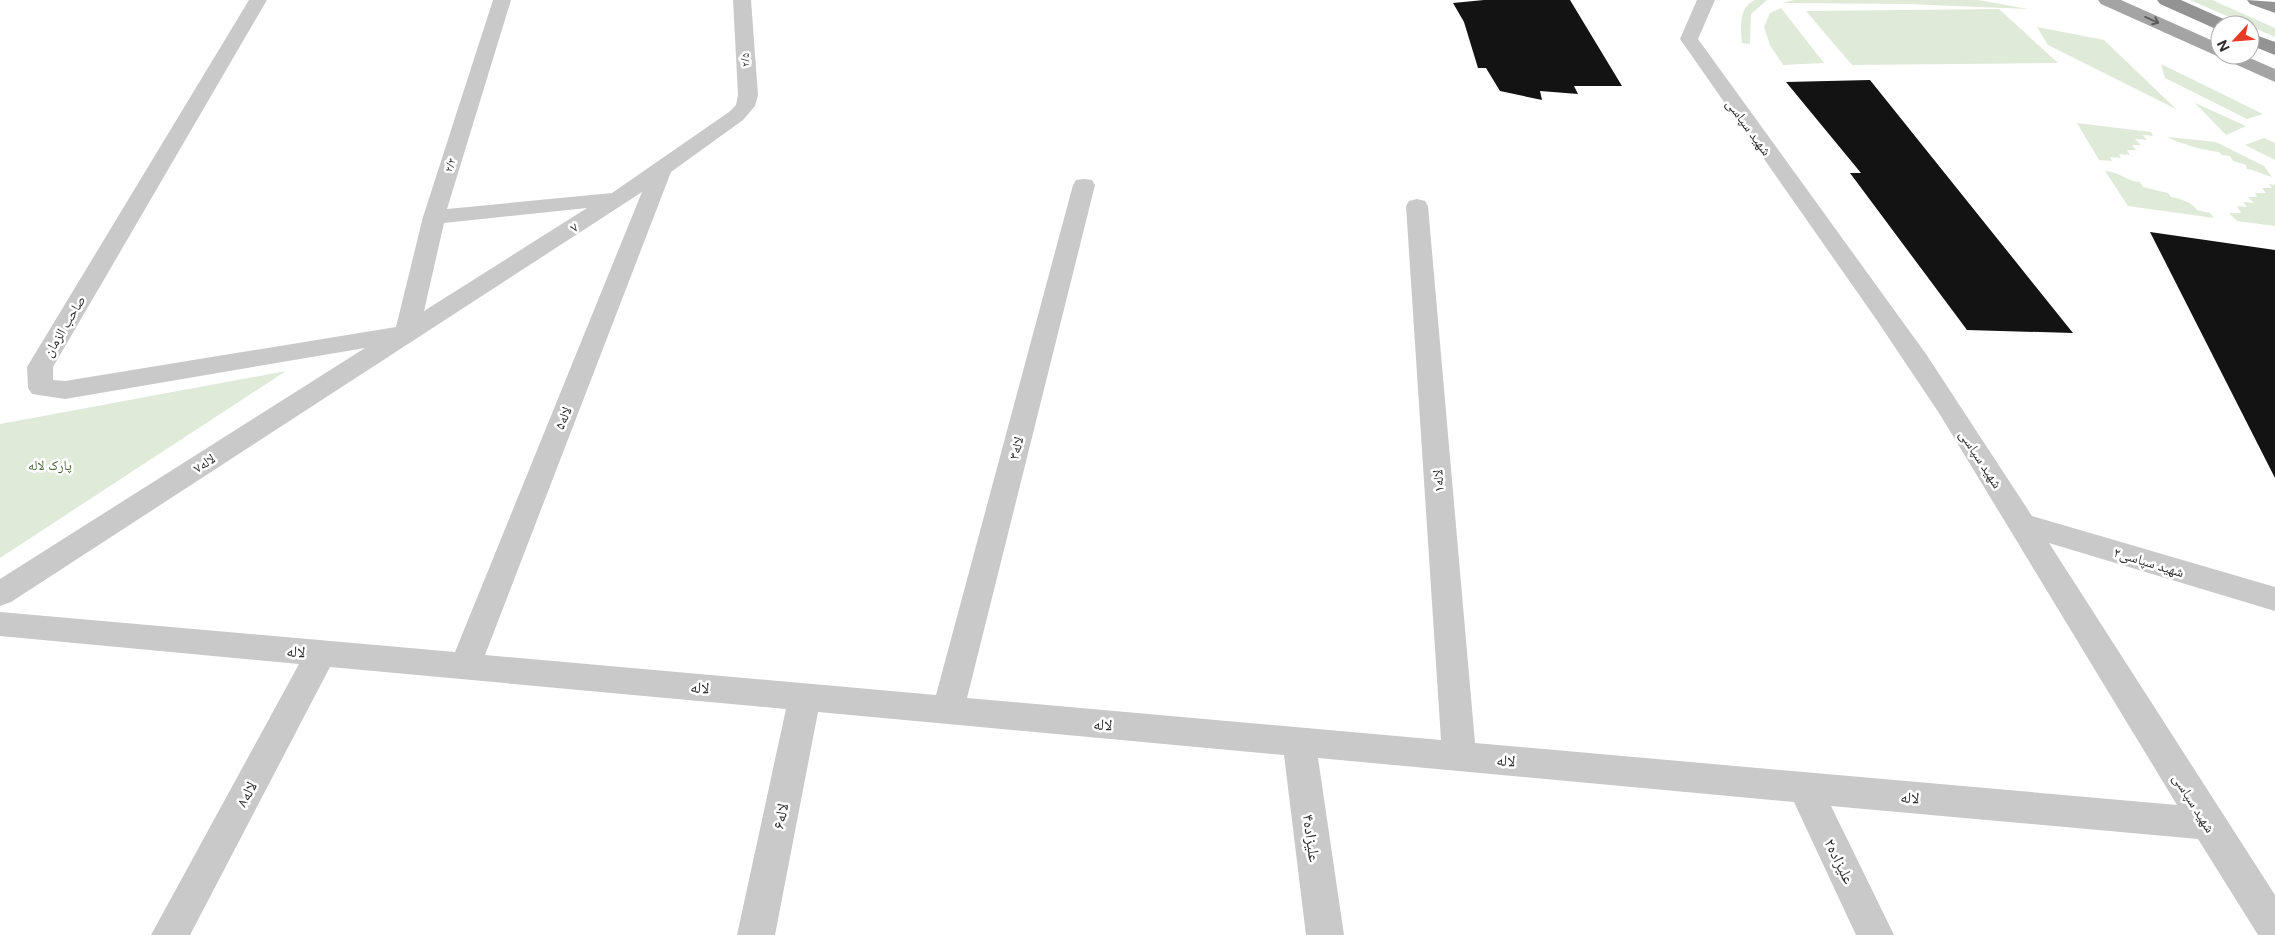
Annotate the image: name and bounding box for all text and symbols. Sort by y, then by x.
north arrow [2210,15,2260,65]
one-way arrow [2144,16,2159,26]
text: N [2214,37,2233,54]
street label: ۲/۵ [739,53,751,67]
street label: شهید سپاسی [1722,95,1775,159]
street label: ۲/۳ [442,157,458,173]
street label: ۷ [567,219,581,235]
street label: صاحب الزمان [40,293,89,360]
street label: لاله۵ [551,404,575,432]
street label: شهید سپاسی [1955,427,2006,492]
street label: ۳لاله [1005,435,1027,461]
street label: لاله۷ [190,450,218,476]
park label: پارک لاله [28,457,72,474]
street label: ۱لاله [1429,469,1447,493]
street label: شهید سپاسی۲ [2112,544,2186,581]
street label: لاله [286,641,306,662]
street label: لاله [690,677,710,698]
street label: لاله [1093,714,1113,735]
street label: لاله [1496,750,1516,771]
street label: شهید سپاسی [2169,771,2218,836]
street label: لاله۸ [232,778,261,810]
street label: لاله [1900,787,1920,808]
street label: ۶لاله [768,801,792,831]
street label: علیزاده۴ [1299,813,1324,863]
street label: علیزاده۲ [1820,835,1859,887]

